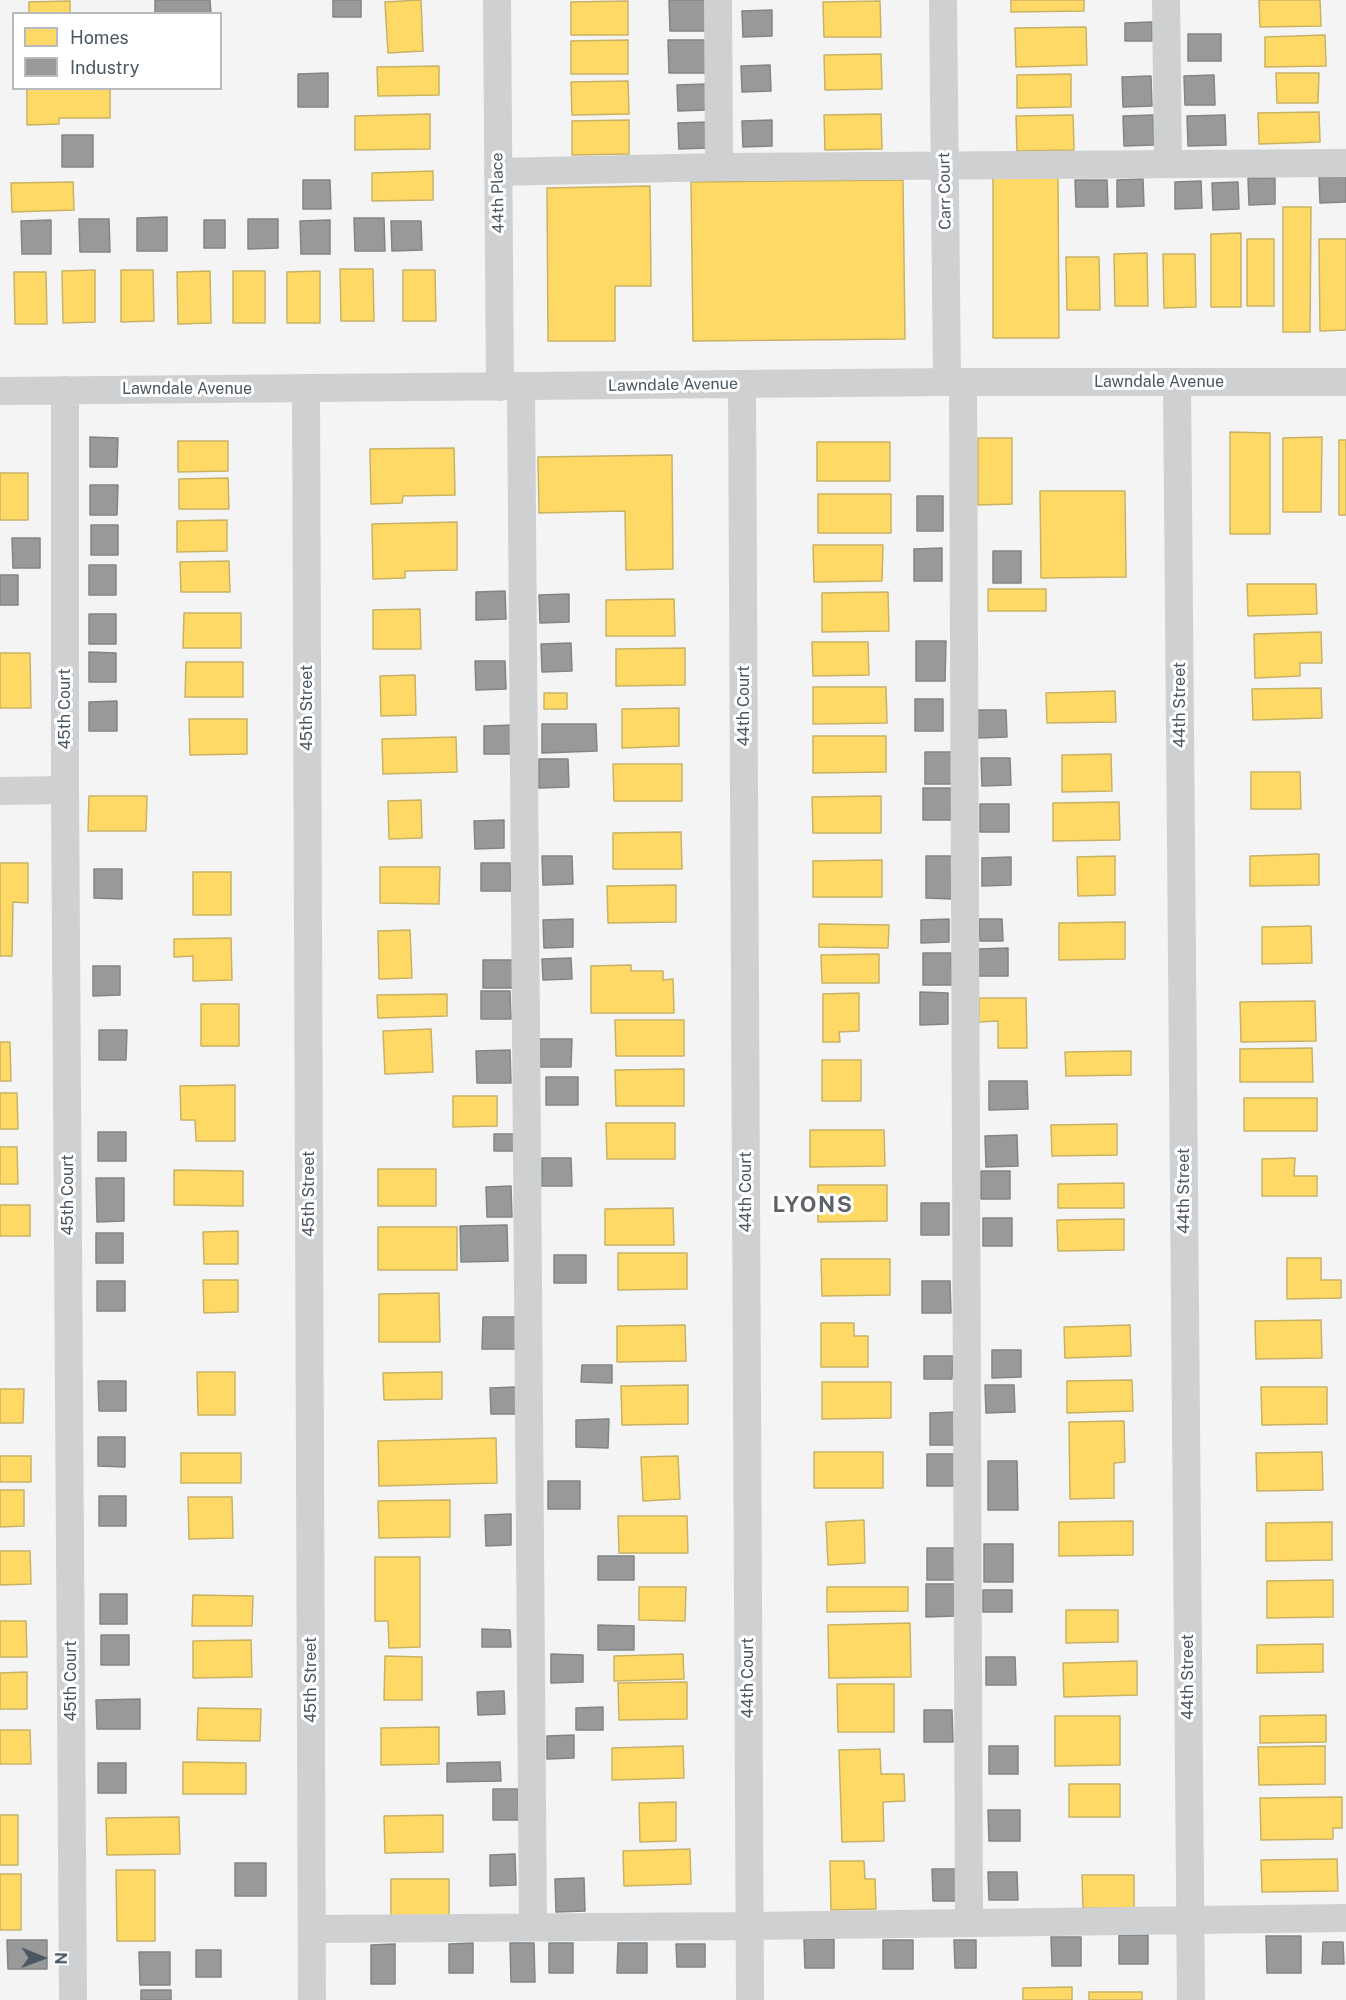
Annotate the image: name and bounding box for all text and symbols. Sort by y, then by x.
legend [12,12,222,90]
text: Homes [70,27,129,48]
text: Industry [70,57,139,78]
street label: 44th Place [488,152,508,234]
street label: Carr Court [935,152,955,230]
street label: Lawndale Avenue [1094,372,1224,392]
street label: Lawndale Avenue [608,374,738,396]
street label: Lawndale Avenue [122,379,252,399]
street label: 44th Street [1170,662,1190,748]
street label: 45th Street [297,665,317,751]
street label: 44th Court [734,665,754,747]
street label: 45th Court [55,668,75,750]
street label: 44th Street [1174,1148,1194,1234]
street label: 45th Street [299,1151,319,1237]
street label: 44th Court [736,1151,756,1233]
street label: 45th Court [58,1154,78,1236]
district label: LYONS [773,1192,853,1218]
street label: 44th Street [1178,1634,1198,1720]
street label: 45th Street [301,1637,321,1723]
street label: 44th Court [738,1637,758,1719]
street label: 45th Court [61,1640,81,1722]
north arrow [12,1928,72,1988]
text: N [51,1952,70,1965]

